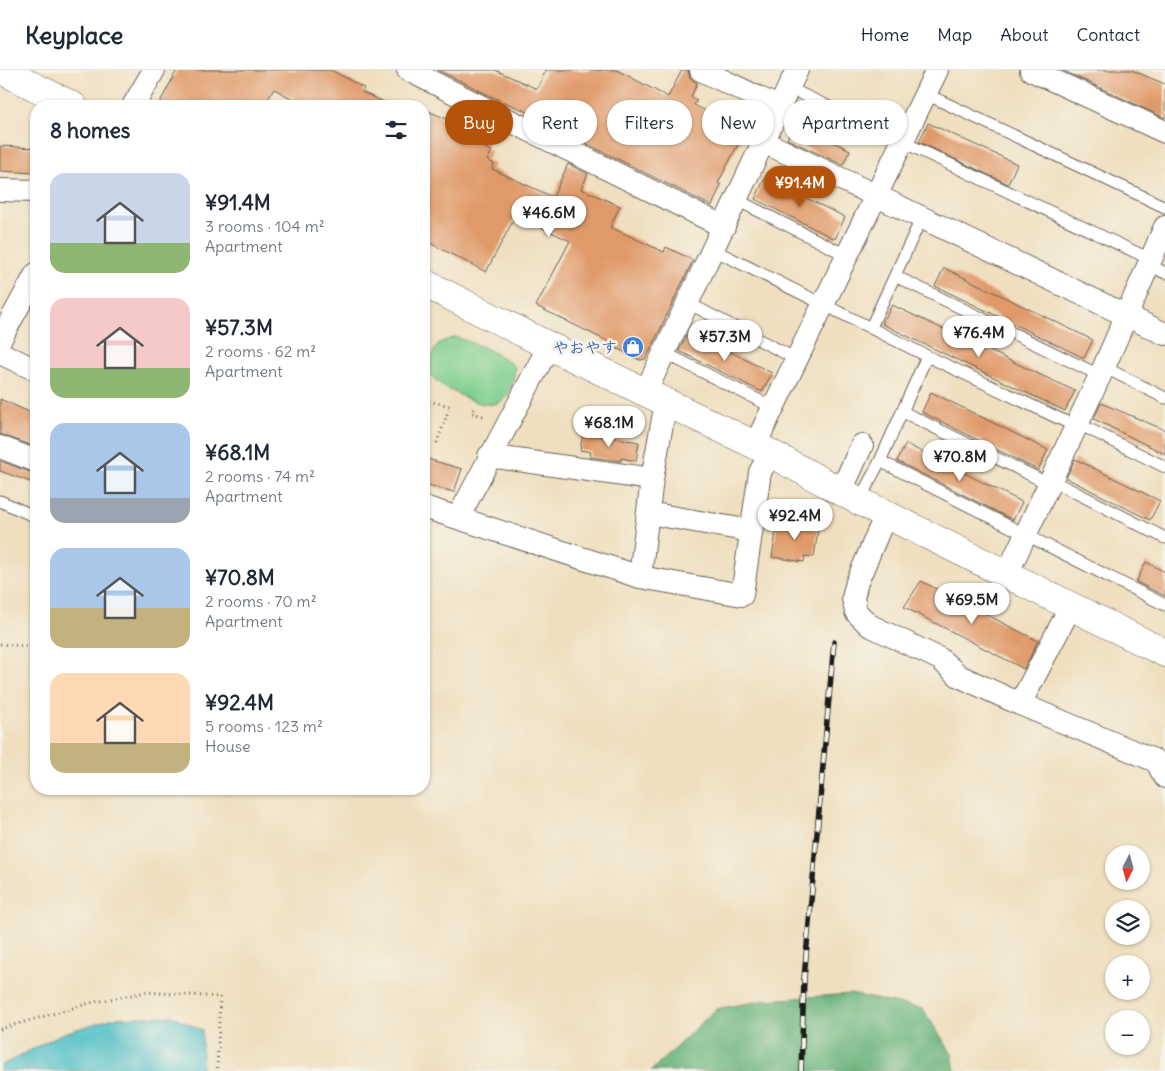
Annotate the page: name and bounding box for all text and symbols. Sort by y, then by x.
text: Keyplace [25,20,123,50]
text: Home [861,23,909,46]
text: Map [937,23,972,46]
text: About [1000,23,1048,46]
text: Contact [1076,23,1140,46]
chip: Buy [445,100,513,145]
chip: Rent [523,100,597,145]
chip: Filters [607,100,692,145]
chip: New [702,100,774,145]
chip: Apartment [784,100,907,145]
icon: filters [382,116,410,144]
text: 8 homes [50,117,130,144]
pin: ¥91.4M [759,166,841,208]
text: ¥91.4M [775,172,825,192]
text: ¥91.4M [205,189,271,216]
icon: home [90,193,150,253]
pin: ¥46.6M [508,196,590,238]
text: ¥46.6M [522,202,576,222]
text: 3 rooms · 104 m² [205,216,325,236]
text: Apartment [205,236,283,256]
text: ¥57.3M [205,314,273,341]
pin: ¥76.4M [938,316,1020,358]
icon: home [90,318,150,378]
pin: ¥57.3M [684,320,766,362]
text: ¥76.4M [953,322,1005,342]
text: ¥57.3M [699,326,751,346]
shop icon: やおやす [621,335,645,359]
place label: やおやす [553,337,617,357]
text: 2 rooms · 62 m² [205,341,316,361]
text: Apartment [205,361,283,381]
pin: ¥68.1M [568,406,650,448]
text: ¥68.1M [584,412,634,432]
text: ¥68.1M [205,439,270,466]
pin: ¥70.8M [919,440,1001,482]
icon: home [90,443,150,503]
text: ¥70.8M [933,446,987,466]
text: 2 rooms · 74 m² [205,466,315,486]
text: Apartment [205,486,283,506]
pin: ¥92.4M [754,498,836,541]
text: ¥92.4M [769,505,821,525]
text: ¥70.8M [205,564,275,591]
icon: home [90,568,150,628]
pin: ¥69.5M [931,582,1013,625]
text: ¥69.5M [946,589,998,609]
text: 2 rooms · 70 m² [205,591,317,611]
text: Apartment [205,611,283,631]
text: ¥92.4M [205,689,274,716]
icon: home [90,693,150,753]
text: 5 rooms · 123 m² [205,716,323,736]
text: House [205,736,251,756]
north arrow [1105,845,1150,890]
map controls [1105,845,1150,1055]
button: layers [1105,900,1150,945]
button: + [1105,955,1150,1000]
button: − [1105,1010,1150,1055]

